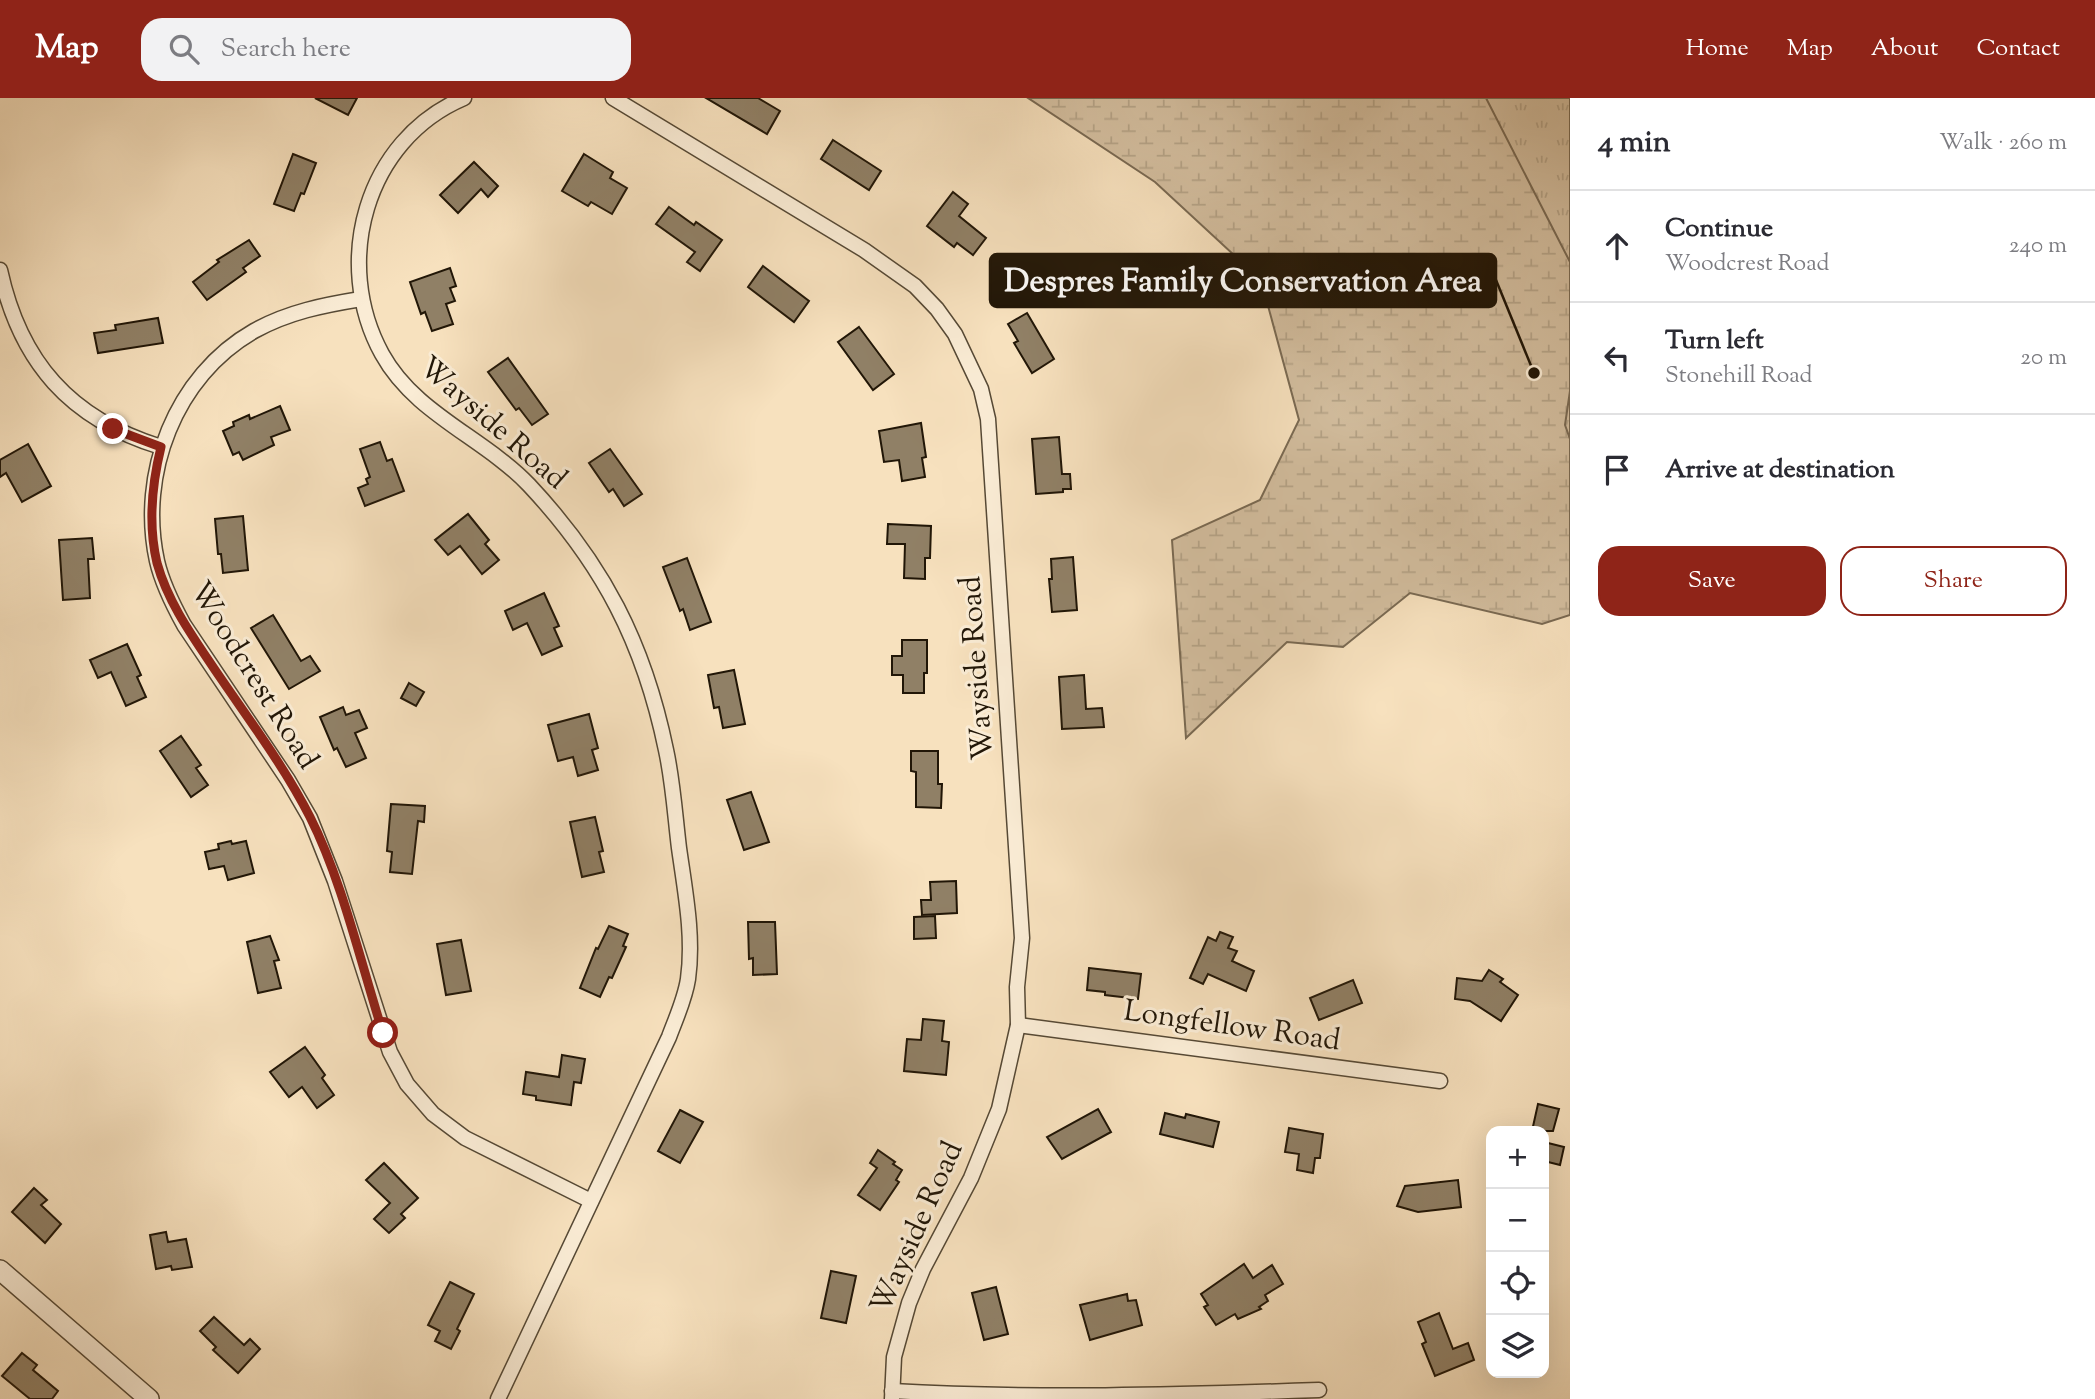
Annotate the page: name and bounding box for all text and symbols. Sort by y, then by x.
search box [141,18,631,81]
text: Map [35,25,99,73]
icon: search [165,30,203,68]
text: Search here [221,31,351,68]
text: Home [1686,32,1749,66]
text: Map [1787,32,1833,66]
text: About [1871,32,1938,66]
text: Contact [1976,32,2060,66]
text: 4 min [1598,122,1671,165]
text: Walk · 260 m [1939,127,2067,160]
text: Continue [1665,211,1773,248]
icon: ahead [1598,227,1636,265]
text: 240 m [2009,230,2067,263]
text: Woodcrest Road [1665,248,1829,281]
callout: Despres Family Conservation Area [990,254,1496,307]
text: Despres Family Conservation Area [1004,260,1482,306]
text: Turn left [1665,323,1764,360]
icon: left [1598,339,1636,377]
text: 20 m [2020,342,2067,375]
street label: Wayside Road [408,347,576,501]
text: Stonehill Road [1665,360,1813,393]
route end [97,413,128,444]
icon: arrive [1598,451,1636,489]
text: Arrive at destination [1665,452,1895,489]
button: Save [1598,546,1826,616]
button: Share [1840,546,2067,616]
street label: Woodcrest Road [178,574,328,778]
street label: Wayside Road [950,574,1006,762]
street label: Longfellow Road [1121,991,1343,1063]
route start [367,1017,398,1048]
map controls [1486,1126,1549,1378]
button: + [1486,1126,1549,1189]
street label: Wayside Road [861,1135,975,1321]
button: − [1486,1189,1549,1252]
button: locate [1486,1252,1549,1315]
button: layers [1486,1315,1549,1378]

